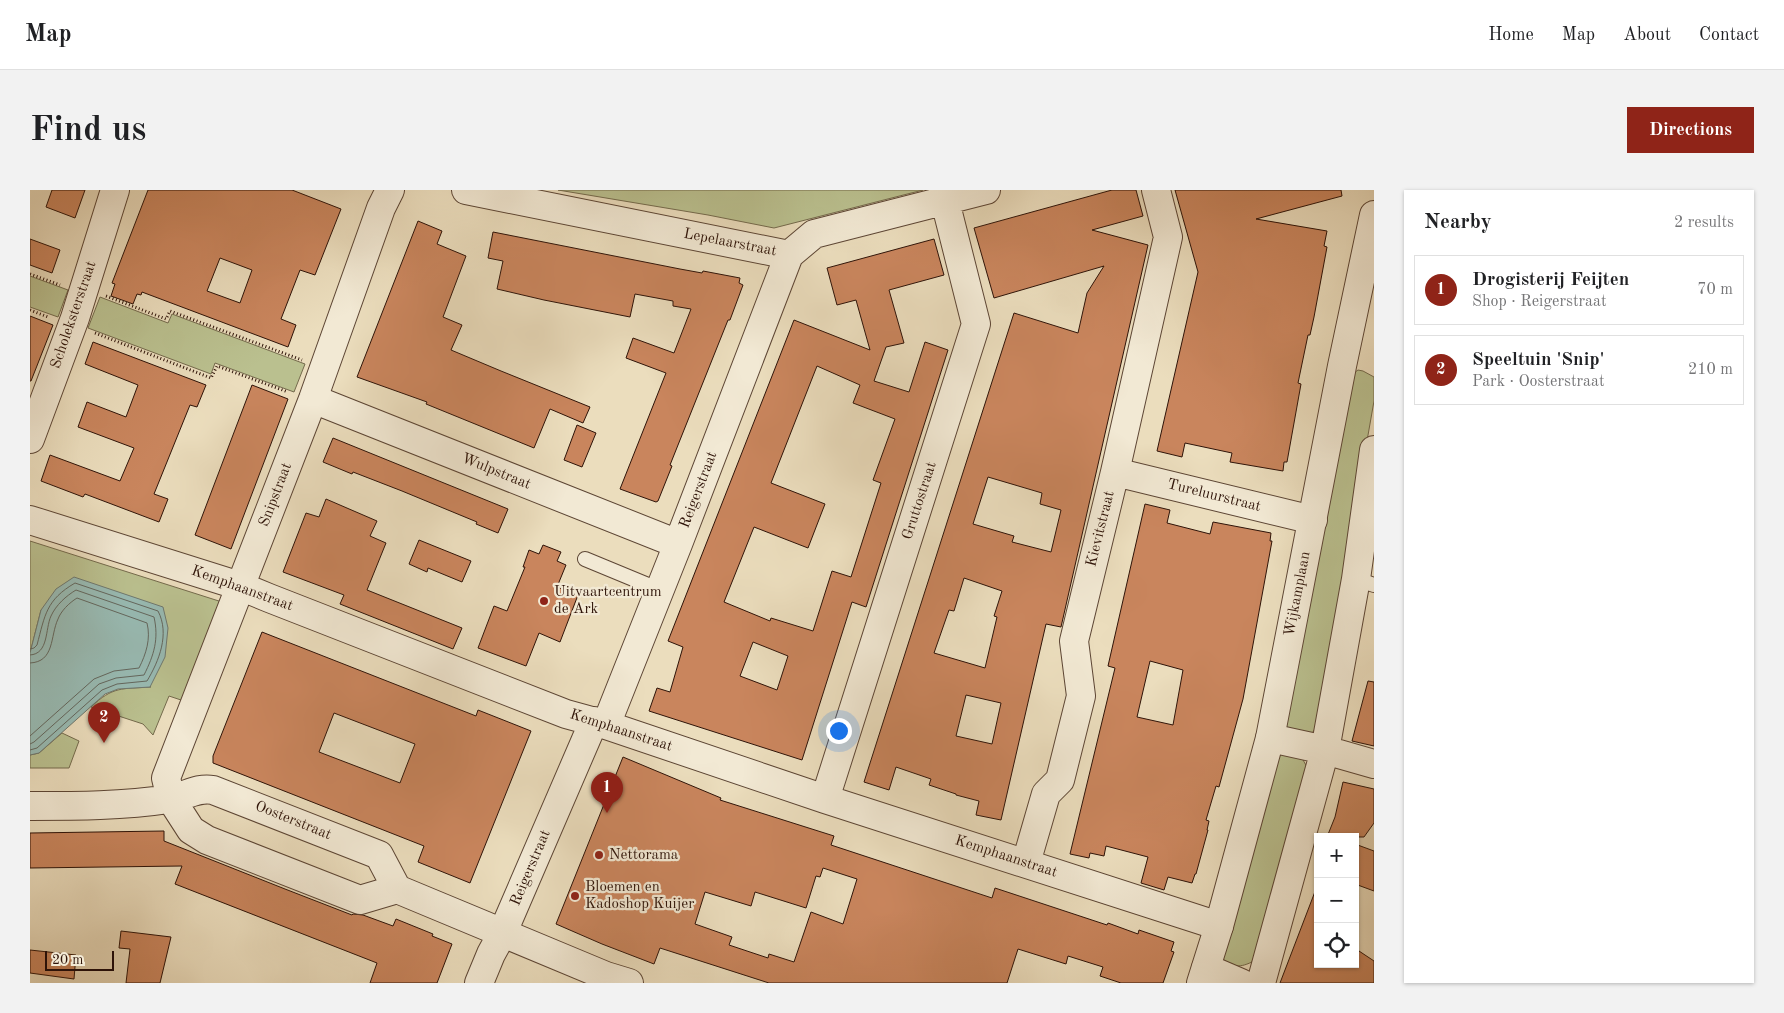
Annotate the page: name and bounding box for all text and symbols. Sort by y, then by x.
text: Map [25,23,72,47]
text: Home [1488,26,1534,44]
text: Map [1562,26,1595,44]
text: About [1623,26,1671,44]
text: Contact [1699,26,1759,44]
button: Directions [1627,107,1754,153]
text: Find us [30,113,146,148]
text: Nearby [1424,212,1492,233]
text: 2 results [1674,215,1734,231]
street label: Lepelaarstraat [682,227,778,259]
street label: Scholeksterstraat [49,259,99,371]
text: Drogisterij Feijten [1472,271,1629,290]
text: 1 [1436,282,1446,298]
text: 70 m [1697,282,1733,298]
text: Shop · Reigerstraat [1472,294,1607,310]
text: Speeltuin 'Snip' [1472,351,1604,370]
text: 2 [1436,362,1446,378]
text: 210 m [1688,362,1733,378]
text: Park · Oosterstraat [1472,374,1605,390]
street label: Reigerstraat [678,450,720,530]
street label: Wulpstraat [459,451,533,493]
street label: Gruttostraat [900,460,940,542]
street label: Snipstraat [257,461,295,529]
street label: Tureluurstraat [1166,477,1262,515]
street label: Kievitstraat [1084,490,1118,568]
street label: Wijkamplaan [1282,550,1314,638]
street label: Kemphaanstraat [189,564,295,614]
place label: Uitvaartcentrum de Ark [554,585,662,617]
marker: Uitvaartcentrum de Ark [538,595,550,607]
pin: 2 [88,702,120,743]
street label: Kemphaanstraat [568,707,674,755]
your location [826,718,852,744]
pin: 1 [591,772,623,813]
street label: Oosterstraat [253,799,333,843]
street label: Reigerstraat [508,828,554,908]
street label: Kemphaanstraat [953,833,1059,881]
map controls [1314,833,1359,968]
button: + [1314,833,1359,878]
place label: Nettorama [609,848,679,863]
marker: Nettorama [593,849,605,861]
button: − [1314,878,1359,923]
place label: Bloemen en Kadoshop Kuijer [585,880,694,912]
marker: Bloemen en Kadoshop Kuijer [569,890,581,902]
button: locate [1314,923,1359,968]
scale bar [45,948,114,971]
text: 20 m [52,953,83,967]

